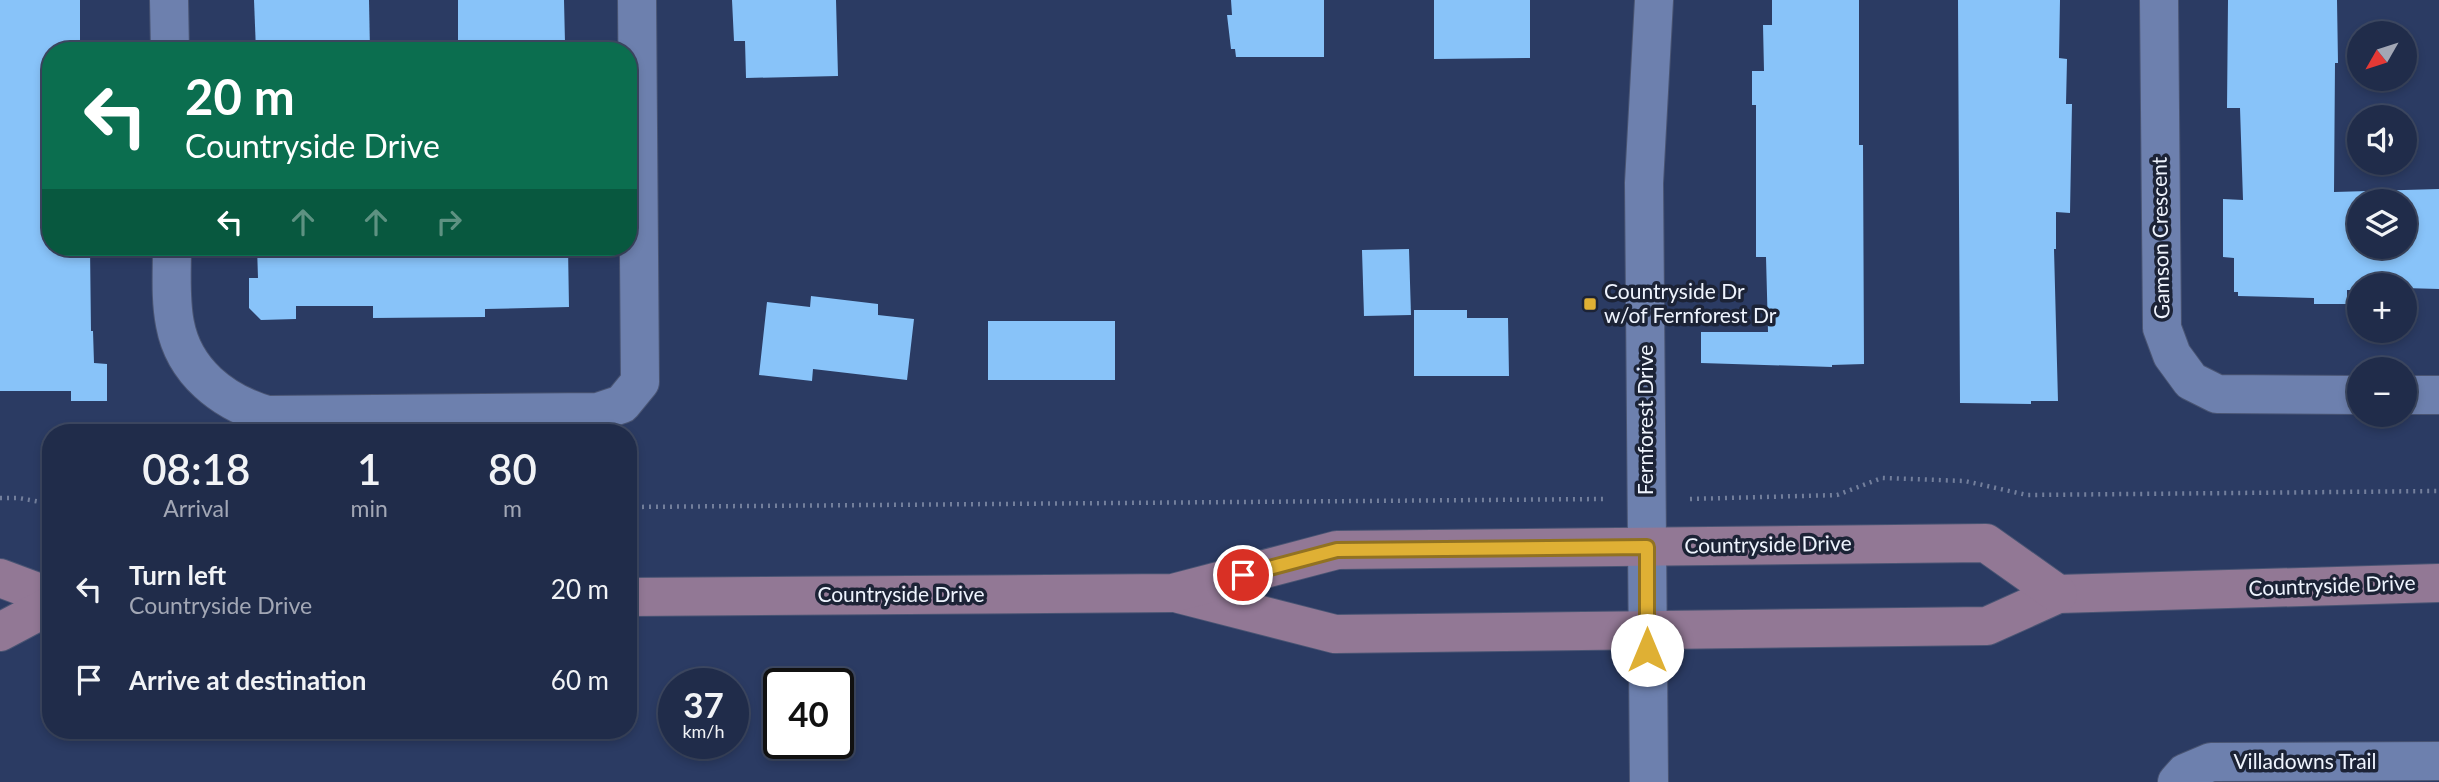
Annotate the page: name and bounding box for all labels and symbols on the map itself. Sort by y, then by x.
north arrow [2347,21,2417,91]
street label: Gamson Crescent [2146,156,2173,319]
place label: Countryside Dr w/of Fernforest Dr [1604,278,1777,327]
marker: Countryside Dr w/of Fernforest Dr [1582,296,1598,312]
street label: Fernforest Drive [1632,345,1657,495]
street label: Countryside Drive [1684,530,1852,557]
pin [1213,545,1273,605]
street label: Countryside Drive [2248,569,2416,600]
street label: Countryside Drive [817,581,985,606]
position arrow [1610,613,1684,687]
speed limit sign: 40 [763,668,854,759]
street label: Villadowns Trail [2233,748,2377,773]

